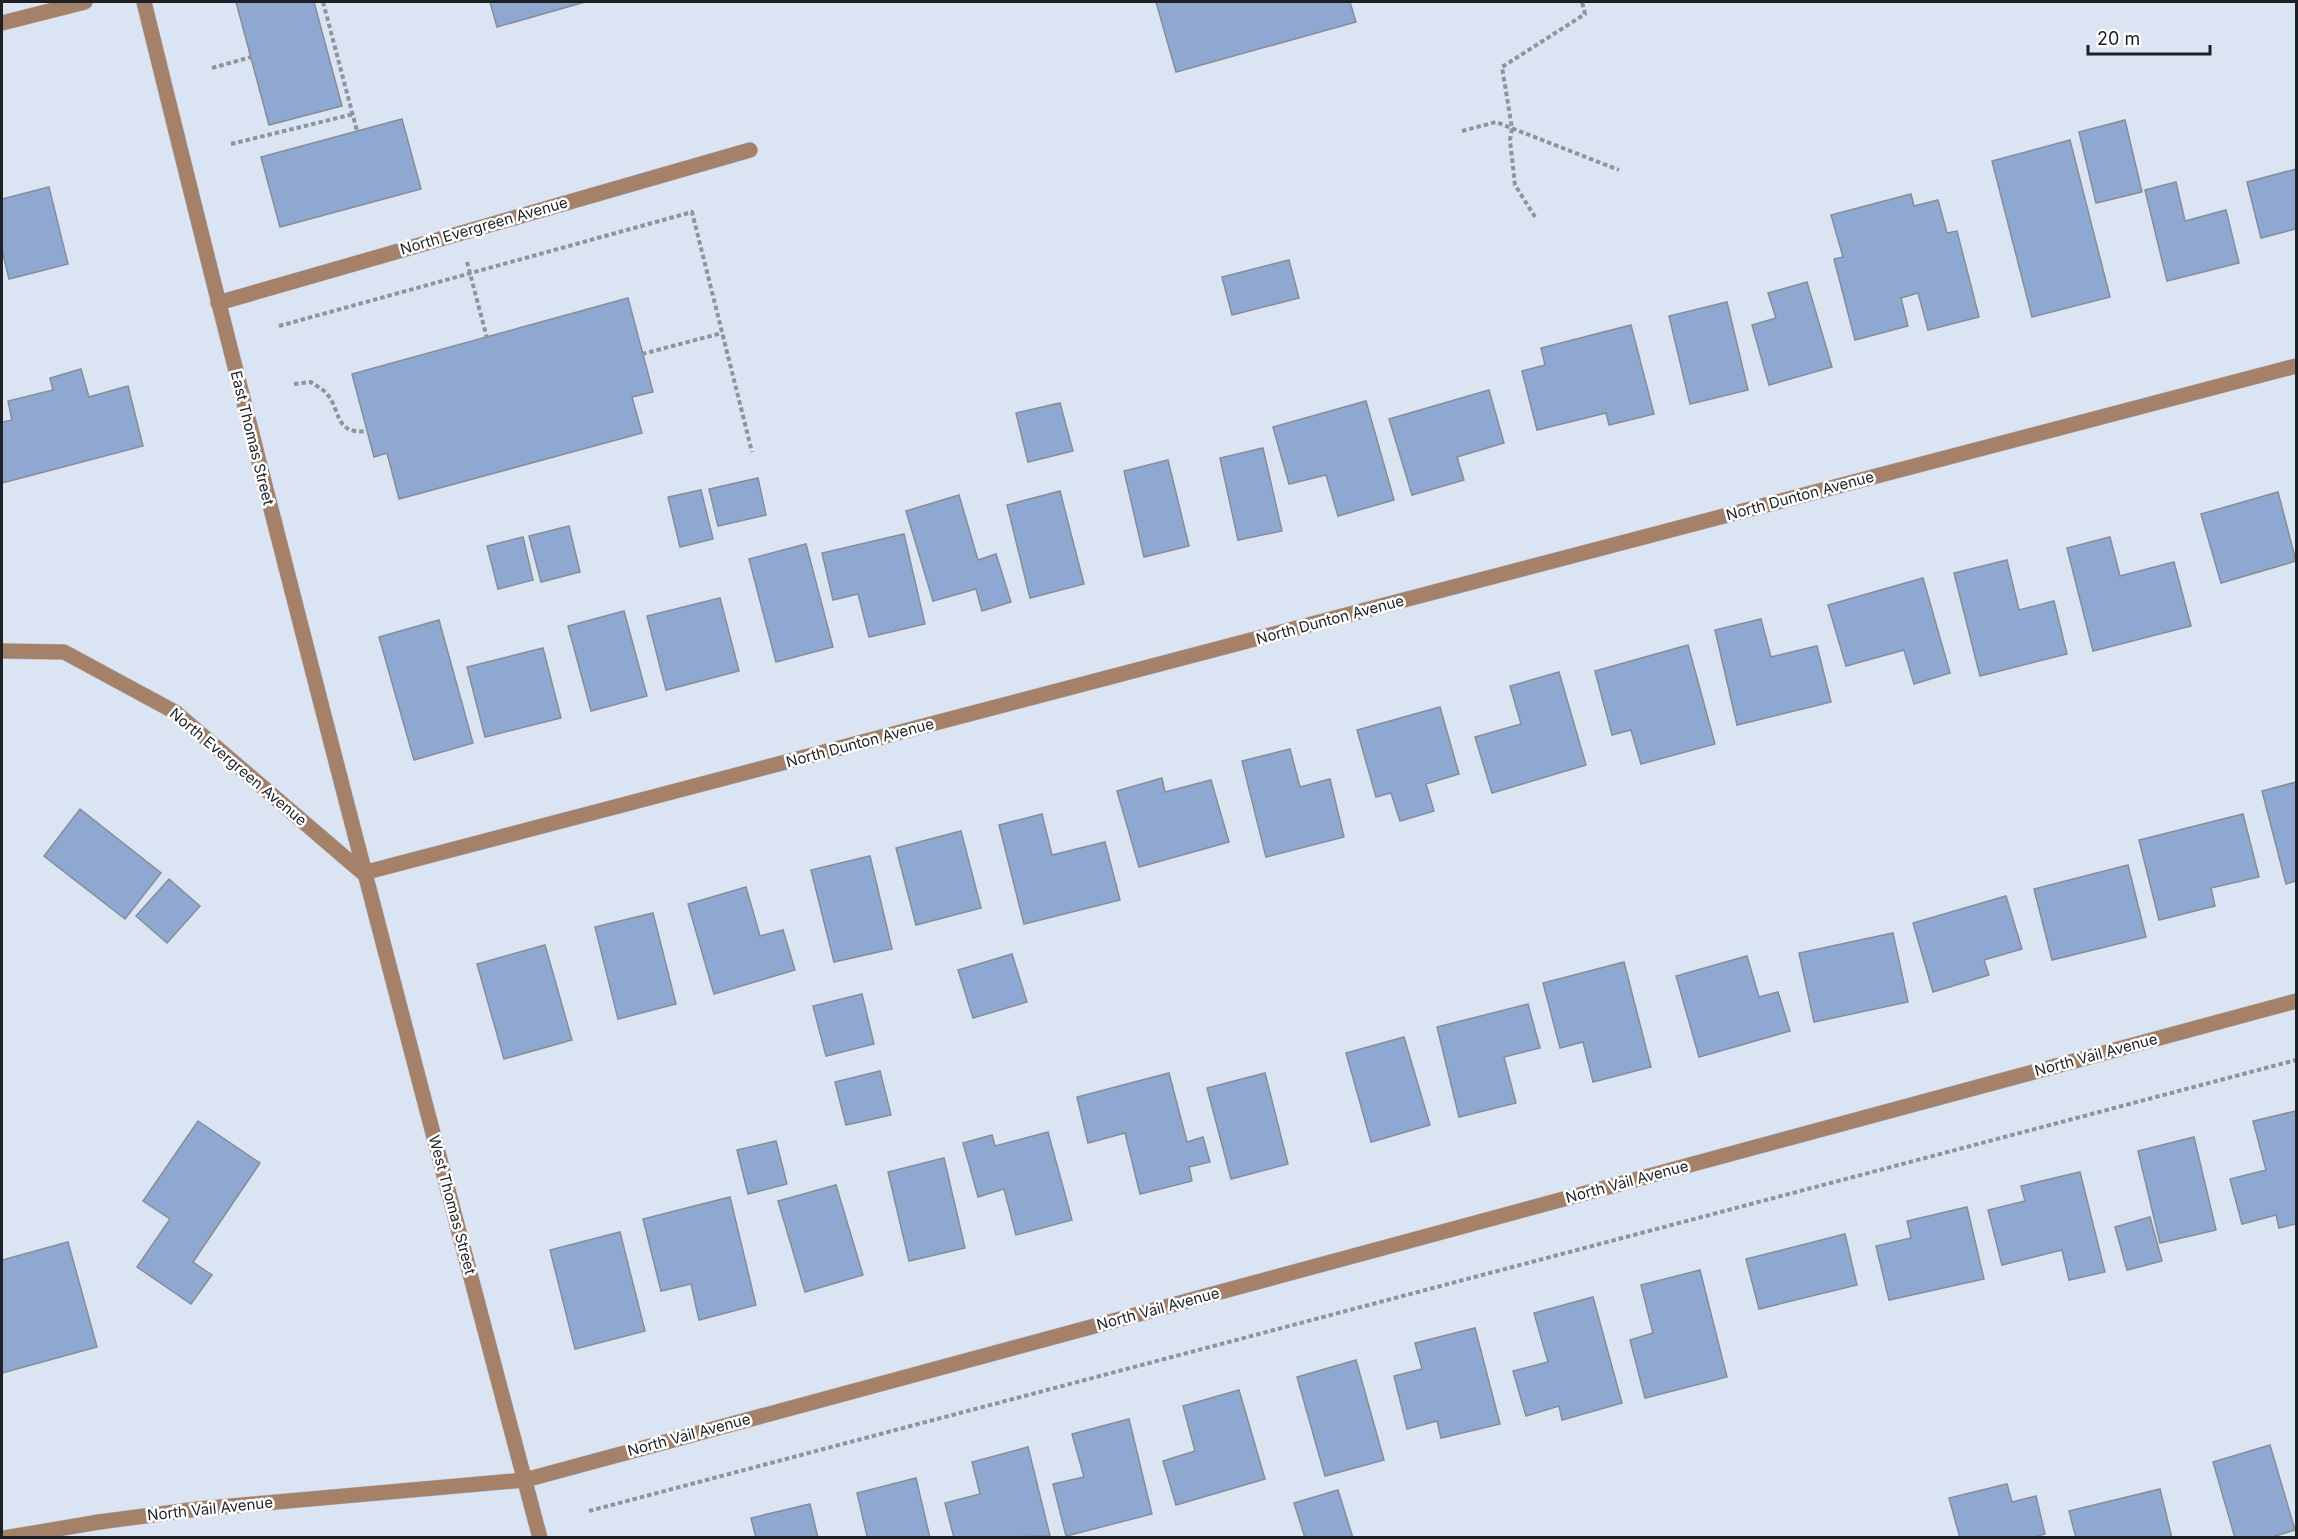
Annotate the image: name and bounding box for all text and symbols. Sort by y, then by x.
scale bar [2088,18,2210,56]
text: 20 m [2097,28,2140,49]
street label: North Evergreen Avenue [398,192,570,259]
street label: East Thomas Street [227,369,278,507]
street label: North Dunton Avenue [1724,467,1876,524]
street label: North Dunton Avenue [1254,591,1406,648]
street label: North Evergreen Avenue [166,704,311,830]
street label: North Dunton Avenue [784,714,936,771]
street label: North Vail Avenue [2032,1029,2159,1080]
street label: West Thomas Street [425,1133,480,1277]
street label: North Vail Avenue [1563,1156,1690,1207]
street label: North Vail Avenue [1094,1283,1221,1334]
street label: North Vail Avenue [625,1409,752,1460]
street label: North Vail Avenue [146,1492,274,1525]

